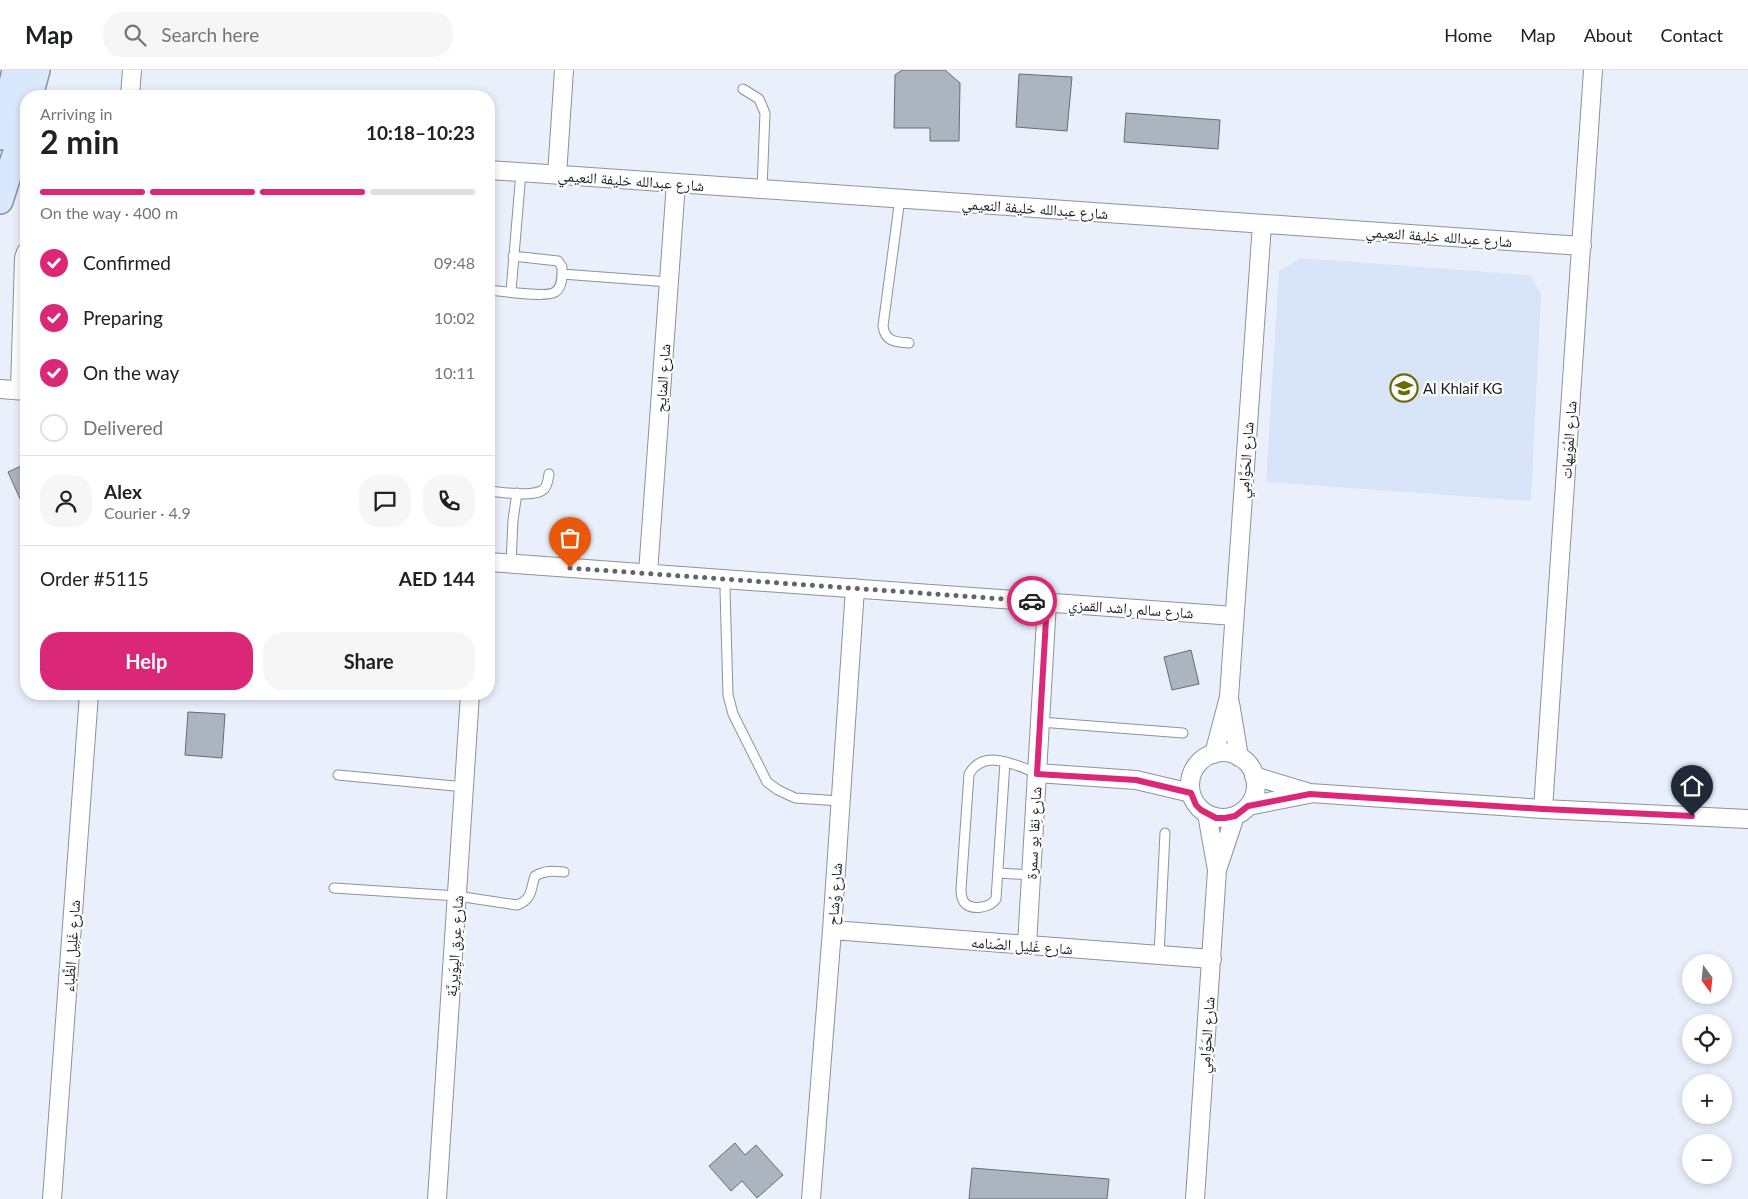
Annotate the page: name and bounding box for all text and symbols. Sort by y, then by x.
search box [103,12,453,57]
text: Map [25,20,73,49]
icon: search [121,21,149,49]
text: Search here [161,23,259,46]
text: Home [1444,24,1492,46]
text: Map [1520,24,1556,46]
text: About [1584,24,1633,46]
text: Contact [1661,24,1723,46]
text: Arriving in [40,104,113,123]
text: 10:18–10:23 [366,121,475,144]
text: 2 min [40,122,119,161]
street label: شارع عبدالله خليفة النعيمي [557,166,705,198]
street label: شارع عبدالله خليفة النعيمي [961,194,1109,226]
text: On the way · 400 m [40,203,178,222]
street label: شارع عبدالله خليفة النعيمي [1365,222,1513,254]
icon: check [40,249,68,277]
text: Confirmed [83,251,171,274]
text: 09:48 [434,253,475,272]
icon: check [40,304,68,332]
text: Preparing [83,306,163,329]
text: 10:02 [434,308,475,327]
street label: شارع المنايح [651,343,675,413]
icon: check [40,359,68,387]
text: On the way [83,361,179,384]
text: 10:11 [434,363,475,382]
school or university icon: Al Khlaif KG [1389,373,1419,403]
place label: Al Khlaif KG [1423,379,1503,397]
street label: شارع المُوَيهات [1556,400,1582,480]
text: Delivered [83,416,163,439]
street label: شارع الحَوَّامِي [1233,421,1260,499]
button: person [40,475,92,527]
button: chat [359,475,411,527]
button: phone [423,475,475,527]
text: Alex [104,480,142,503]
text: Courier · 4.9 [104,503,191,522]
pin [549,517,591,568]
icon: bag [556,524,584,552]
text: Order #5115 [40,567,149,590]
text: AED 144 [399,567,475,590]
courier [1007,576,1057,626]
icon: car [1018,587,1046,615]
street label: شارع سالم راشد القمزي [1068,595,1194,625]
button: Help [40,632,253,690]
button: Share [263,632,475,690]
pin [1671,765,1713,816]
icon: home [1678,772,1706,800]
street label: شارع نِقا بو سمرة [1022,786,1046,880]
street label: شارع وُشاح [823,862,847,926]
street label: شارع عِرق اليِوَيرِيَّة [441,894,470,998]
street label: شارع غَلِيل الظِّباء [59,899,85,993]
street label: شارع غَلِيل الصّنامه [970,932,1074,960]
north arrow [1682,954,1732,1004]
map controls [1682,954,1732,1184]
street label: شارع الحَوَّامِي [1194,996,1221,1074]
button: locate [1682,1014,1732,1064]
button: + [1682,1074,1732,1124]
button: − [1682,1134,1732,1184]

